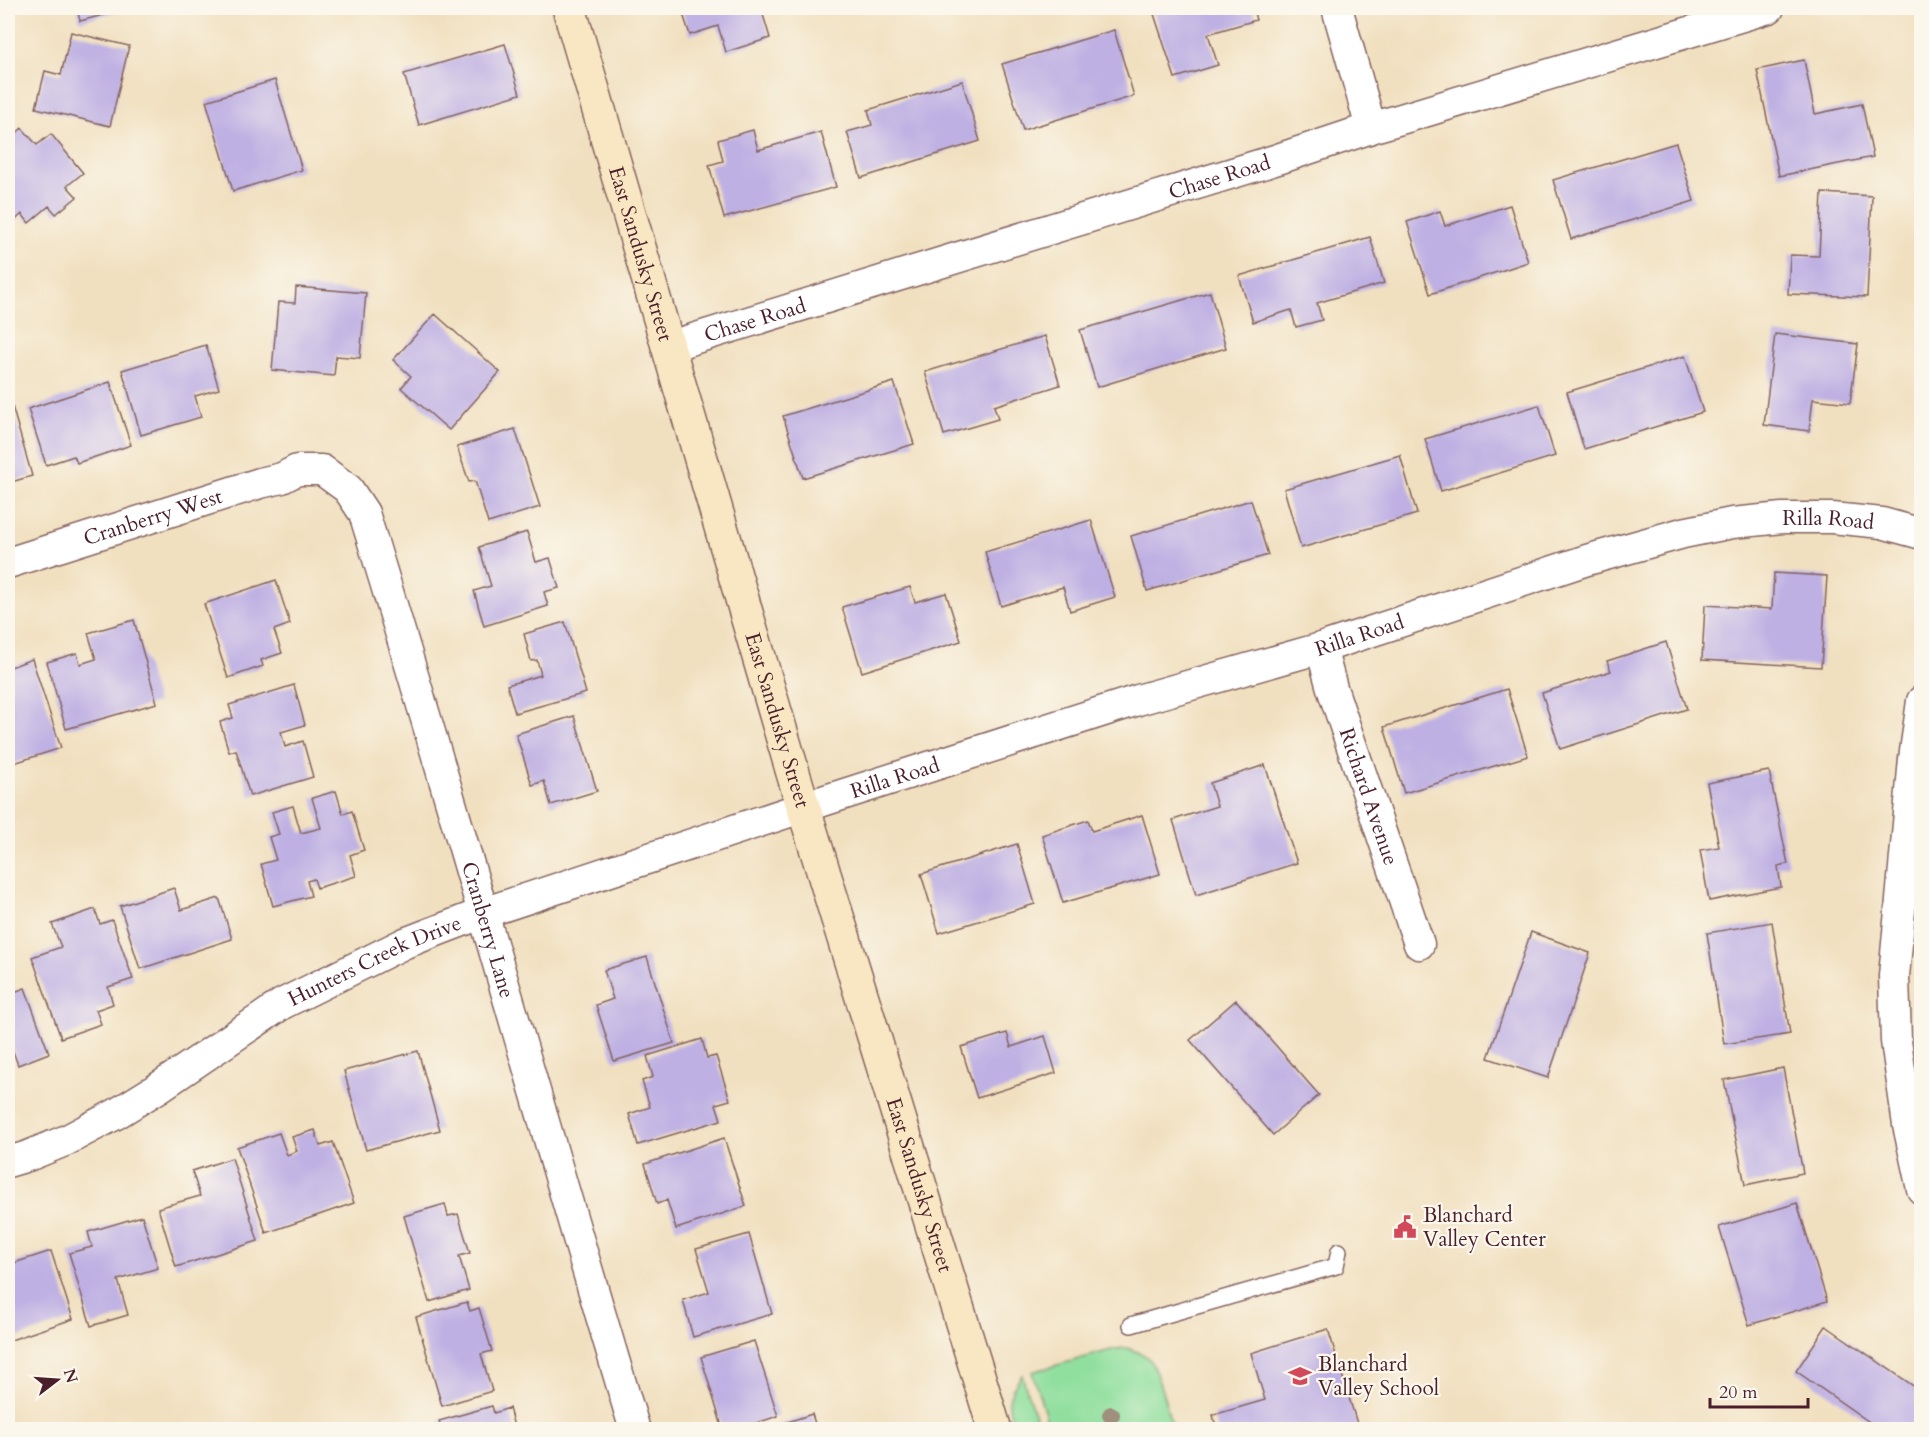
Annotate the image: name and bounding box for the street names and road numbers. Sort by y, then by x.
street label: Chase Road [1165,148,1274,207]
street label: East Sandusky Street [601,163,680,345]
street label: Chase Road [701,291,810,350]
street label: Cranberry West [80,482,226,553]
street label: Rilla Road [1782,504,1875,537]
street label: Rilla Road [1311,608,1408,664]
street label: East Sandusky Street [738,629,817,812]
street label: Richard Avenue [1332,724,1405,869]
street label: Rilla Road [847,751,943,806]
street label: Cranberry Lane [454,858,521,1002]
street label: Hunters Creek Drive [283,909,466,1014]
street label: East Sandusky Street [879,1094,960,1276]

